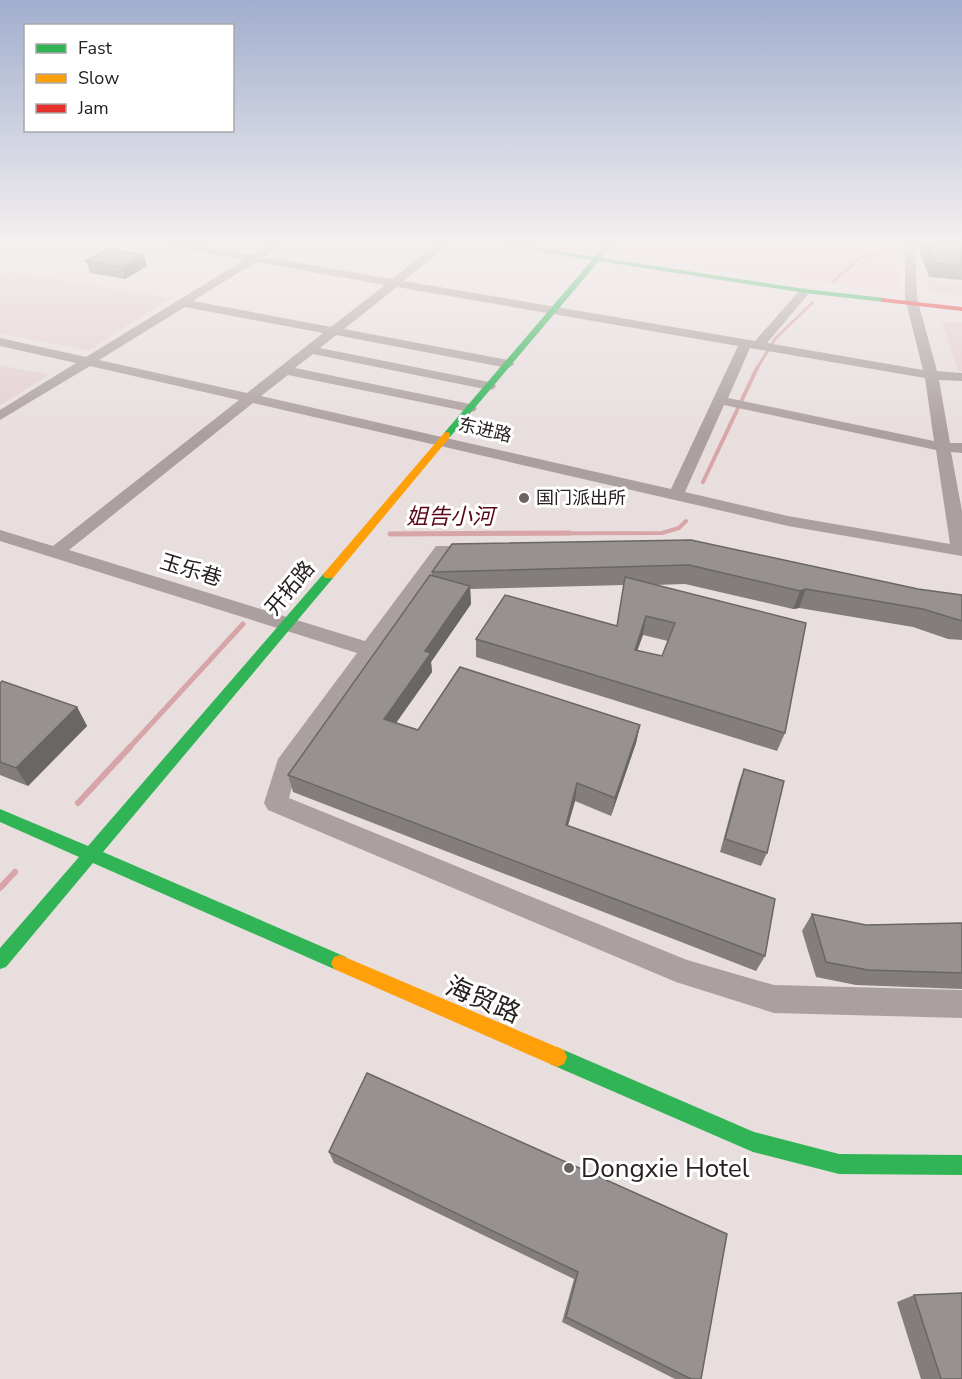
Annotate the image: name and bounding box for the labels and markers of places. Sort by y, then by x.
place label: 国门派出所 [536,486,626,510]
marker: 国门派出所 [517,491,531,505]
place label: Dongxie Hotel [581,1151,750,1186]
marker: Dongxie Hotel [562,1161,576,1175]

